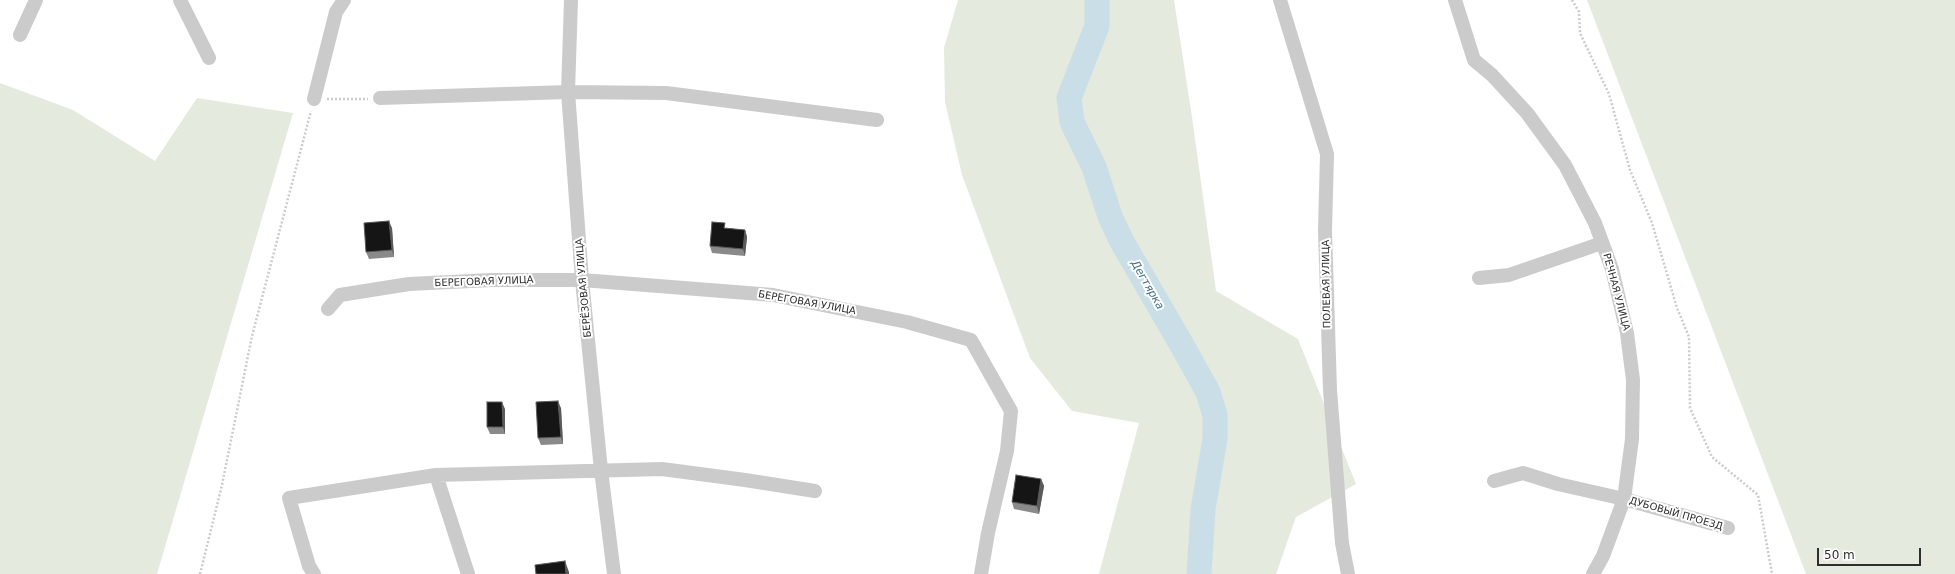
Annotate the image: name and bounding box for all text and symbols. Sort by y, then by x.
street label: БЕРЁЗОВАЯ УЛИЦА [574,238,594,338]
street label: ПОЛЕВАЯ УЛИЦА [1320,240,1334,328]
street label: РЕЧНАЯ УЛИЦА [1600,252,1632,332]
water label: Дегтярка [1128,258,1166,312]
street label: БЕРЕГОВАЯ УЛИЦА [434,274,534,290]
street label: БЕРЕГОВАЯ УЛИЦА [757,288,857,318]
street label: ДУБОВЫЙ ПРОЕЗД [1628,495,1724,533]
scale bar [1819,540,1923,566]
text: 50 m [1824,548,1855,562]

